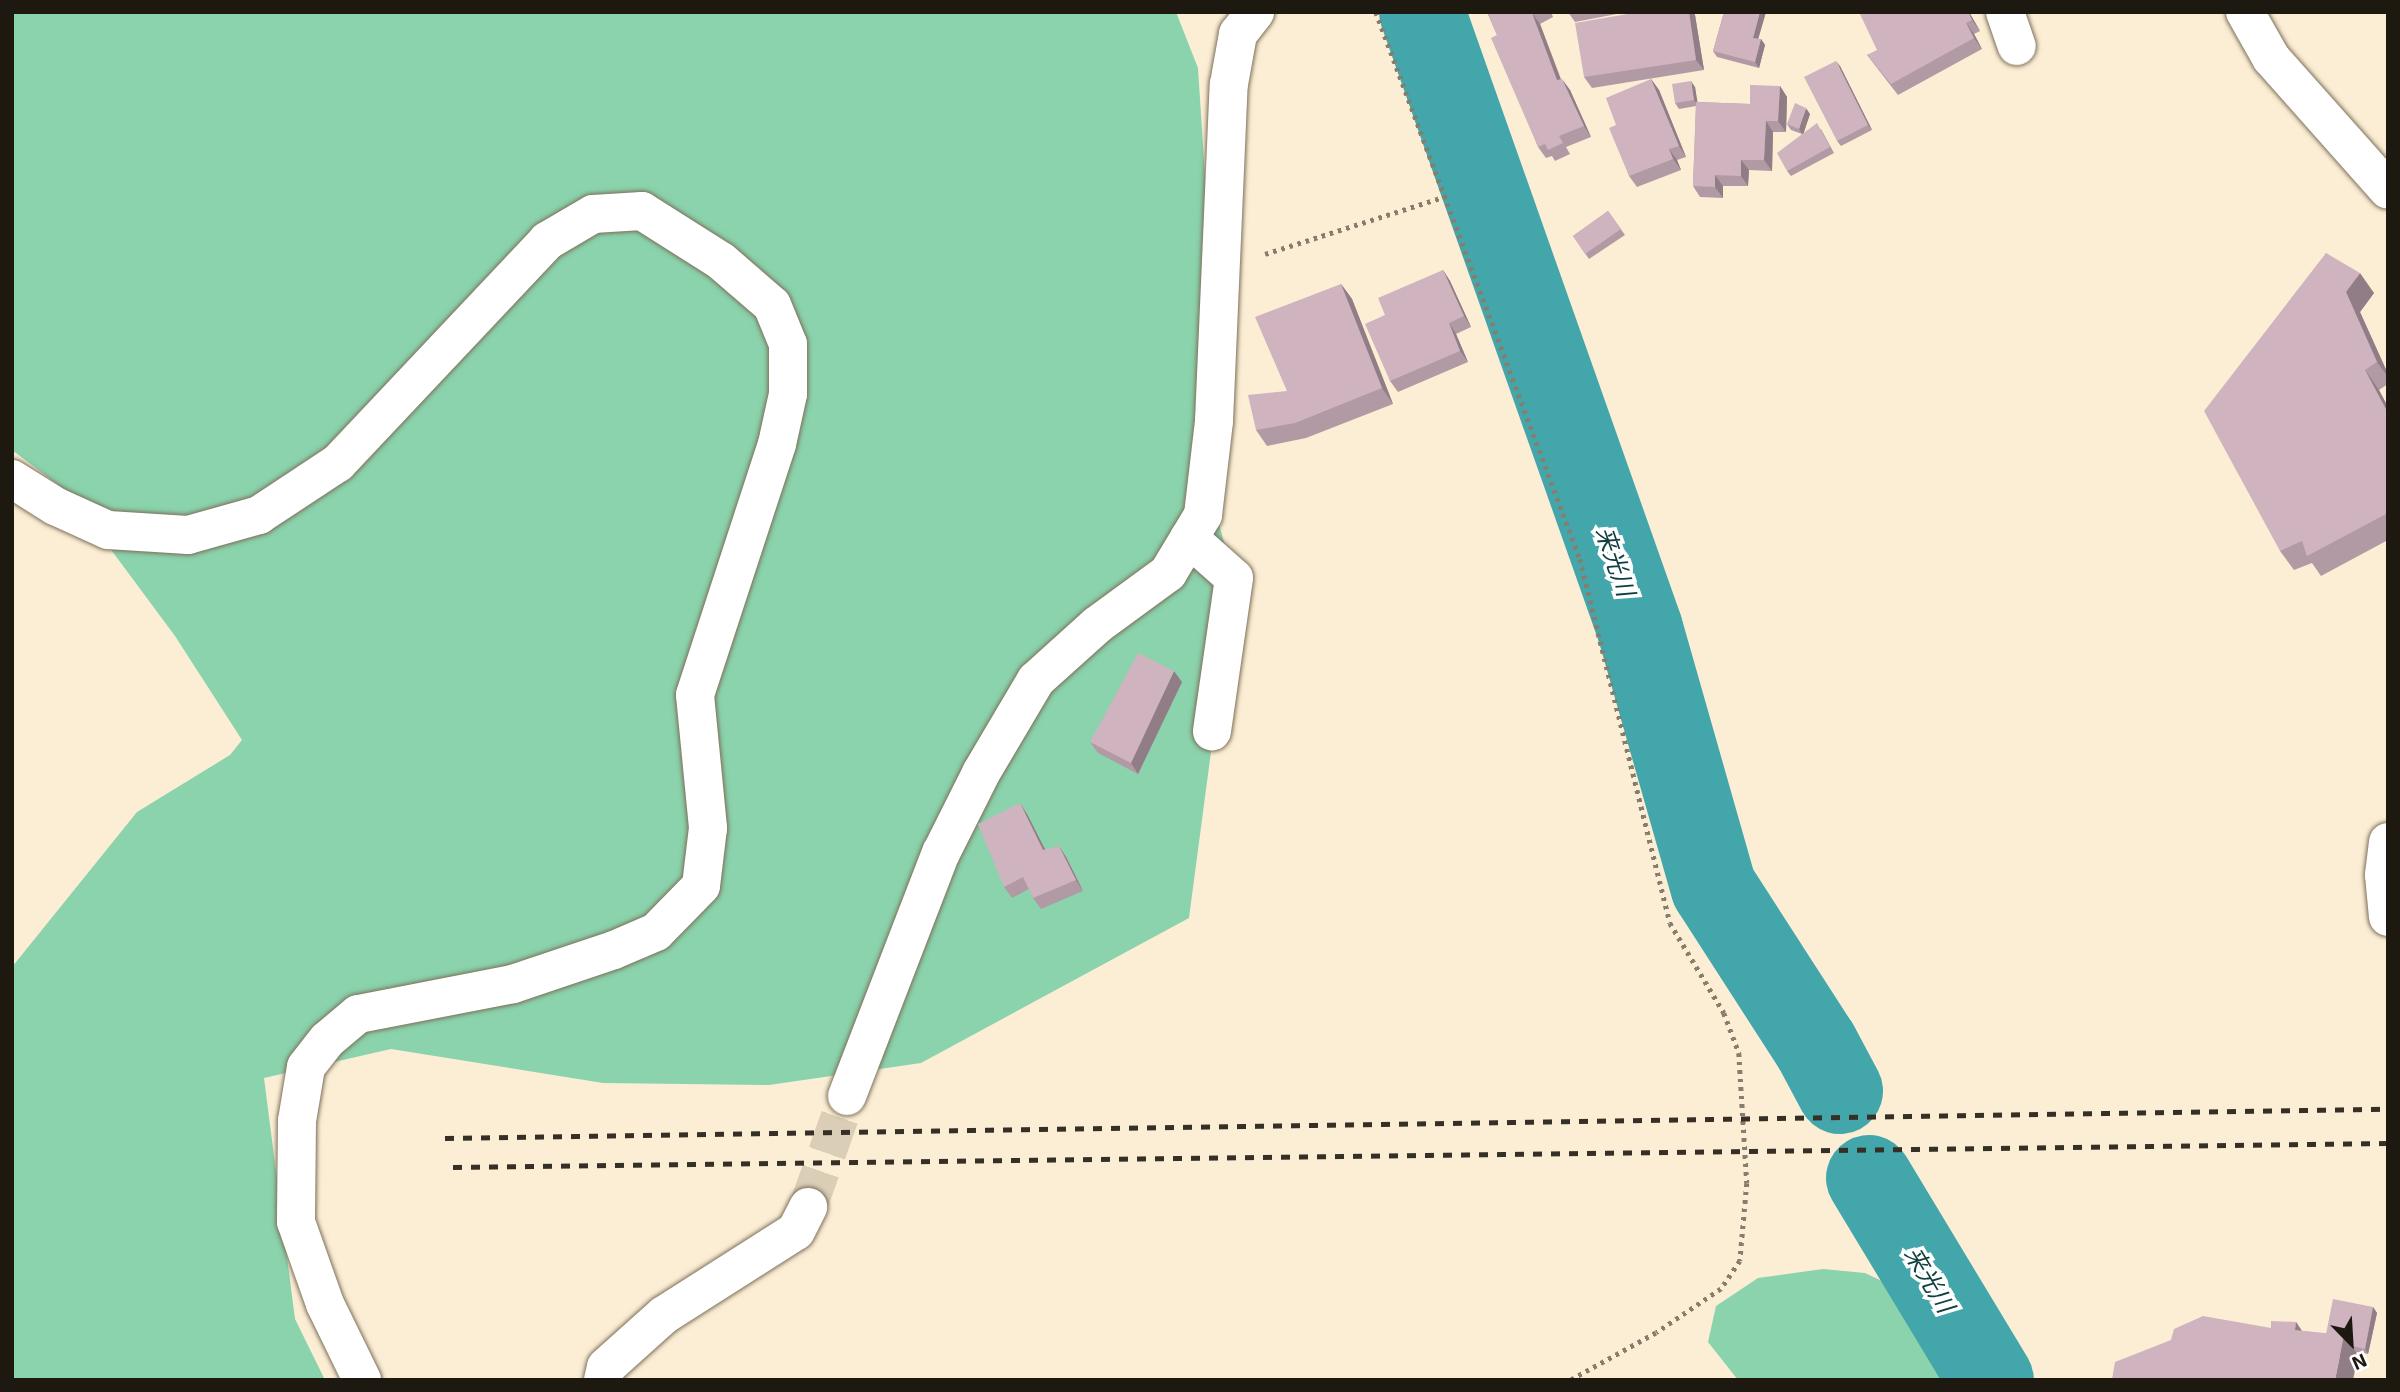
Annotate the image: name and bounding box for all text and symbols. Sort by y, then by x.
water label: 来光川 [1591,522,1641,600]
water label: 来光川 [1899,1241,1961,1317]
north arrow [2316,1308,2386,1378]
text: N [2349,1349,2371,1376]

